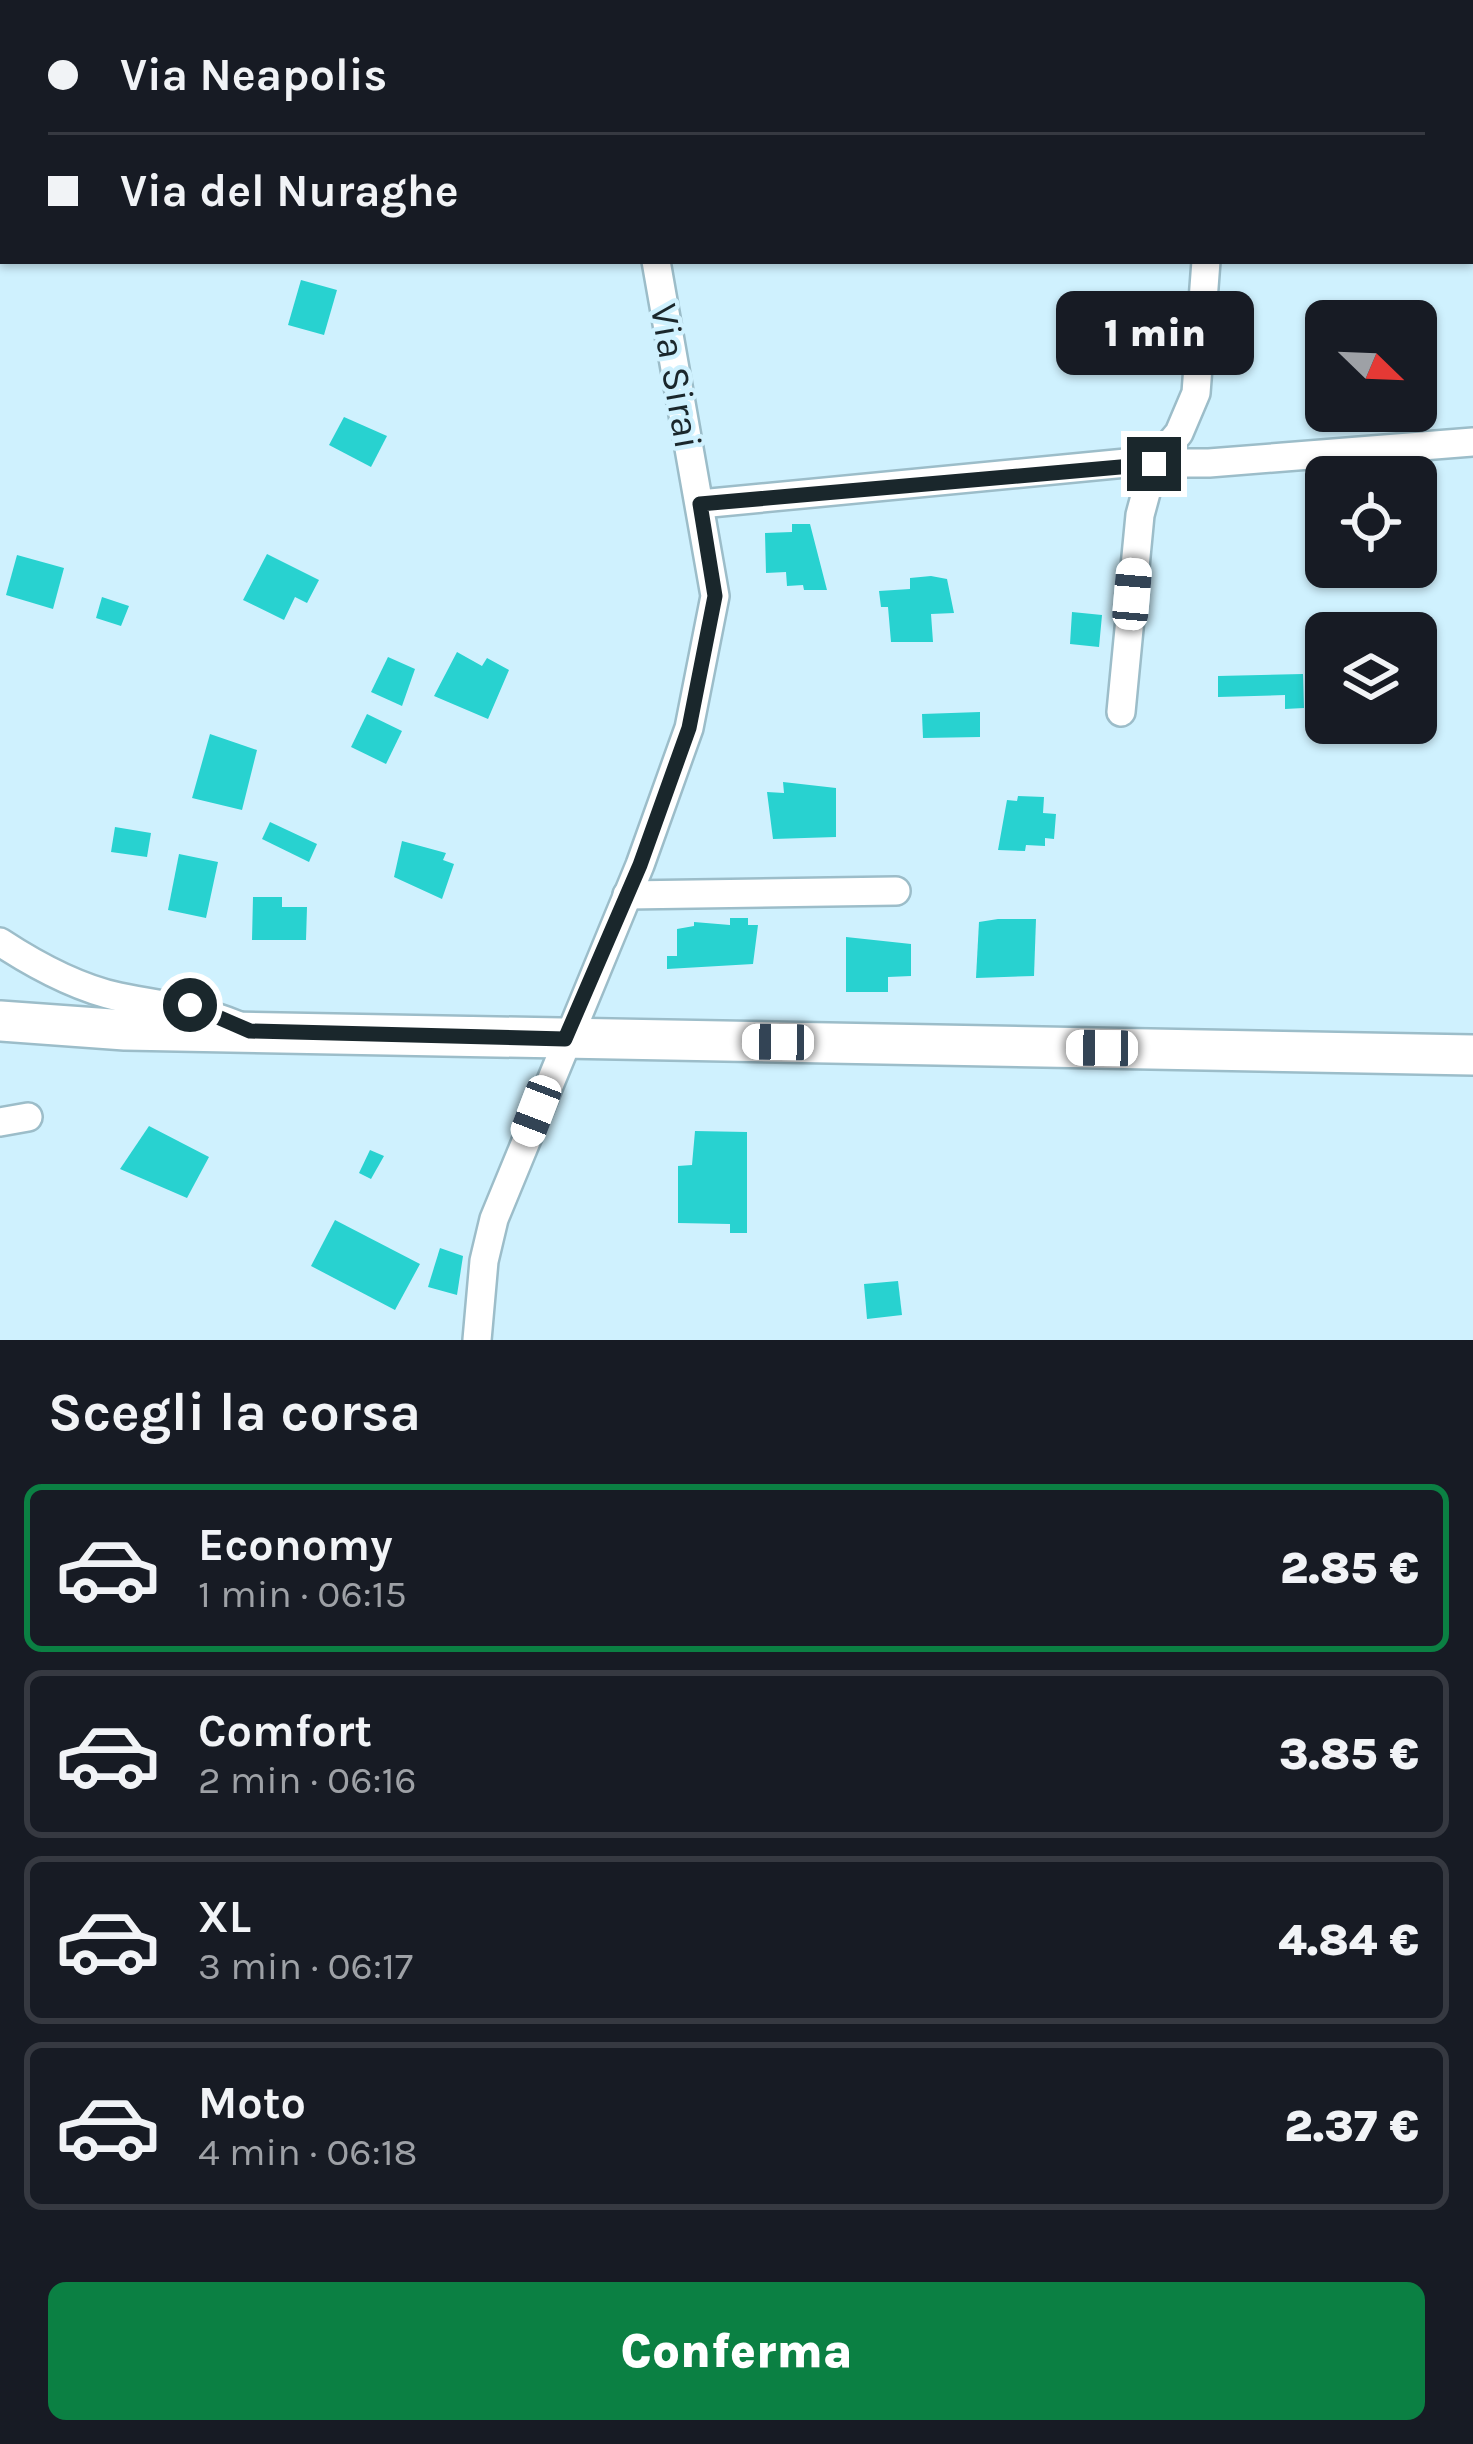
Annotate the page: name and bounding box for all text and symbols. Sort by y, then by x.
text: Via Neapolis [120,49,387,101]
text: Via del Nuraghe [120,165,459,217]
callout: 1 min [1055,290,1253,374]
street label: Via Sirai [641,300,711,452]
north arrow [1305,300,1437,432]
map controls [1305,300,1437,744]
text: 1 min [1104,310,1206,356]
route end [1127,437,1181,491]
button: locate [1305,456,1437,588]
car [1111,557,1153,631]
button: layers [1305,612,1437,744]
route start [163,978,217,1032]
car [742,1023,814,1061]
car [1066,1029,1138,1067]
car [506,1071,566,1151]
text: Scegli la corsa [48,1380,421,1444]
icon: car [54,1514,162,1622]
text: Economy [198,1519,393,1571]
text: 2.85 € [1280,1542,1419,1594]
text: 1 min · 06:15 [198,1571,407,1617]
icon: car [54,1700,162,1808]
text: Comfort [198,1705,372,1757]
text: 3.85 € [1279,1728,1419,1780]
text: 2 min · 06:16 [198,1757,417,1803]
icon: car [54,1886,162,1994]
text: XL [198,1891,251,1943]
text: 4.84 € [1278,1914,1419,1966]
text: 3 min · 06:17 [198,1943,413,1989]
icon: car [54,2072,162,2180]
text: Moto [198,2077,306,2129]
text: 2.37 € [1284,2100,1419,2152]
text: 4 min · 06:18 [198,2129,418,2175]
button: Conferma [48,2282,1425,2420]

